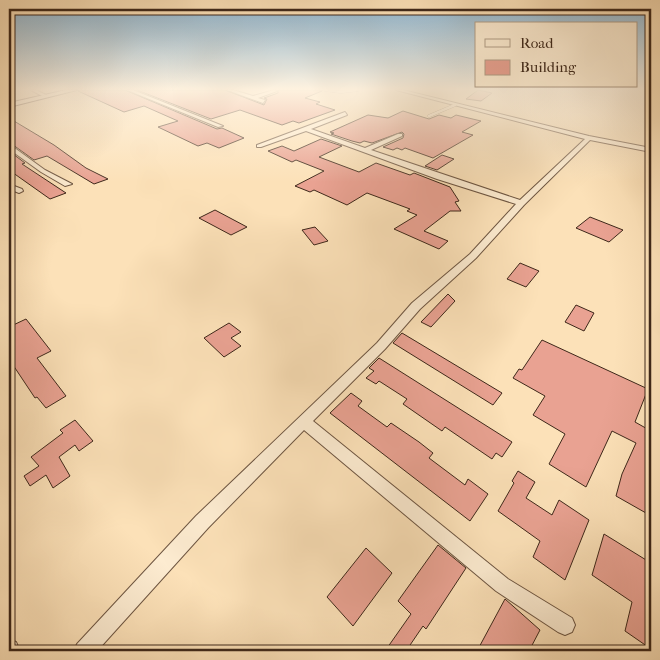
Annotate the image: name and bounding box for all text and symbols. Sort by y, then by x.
legend [475,22,638,88]
text: Road [520,34,554,52]
text: Building [520,58,577,76]

